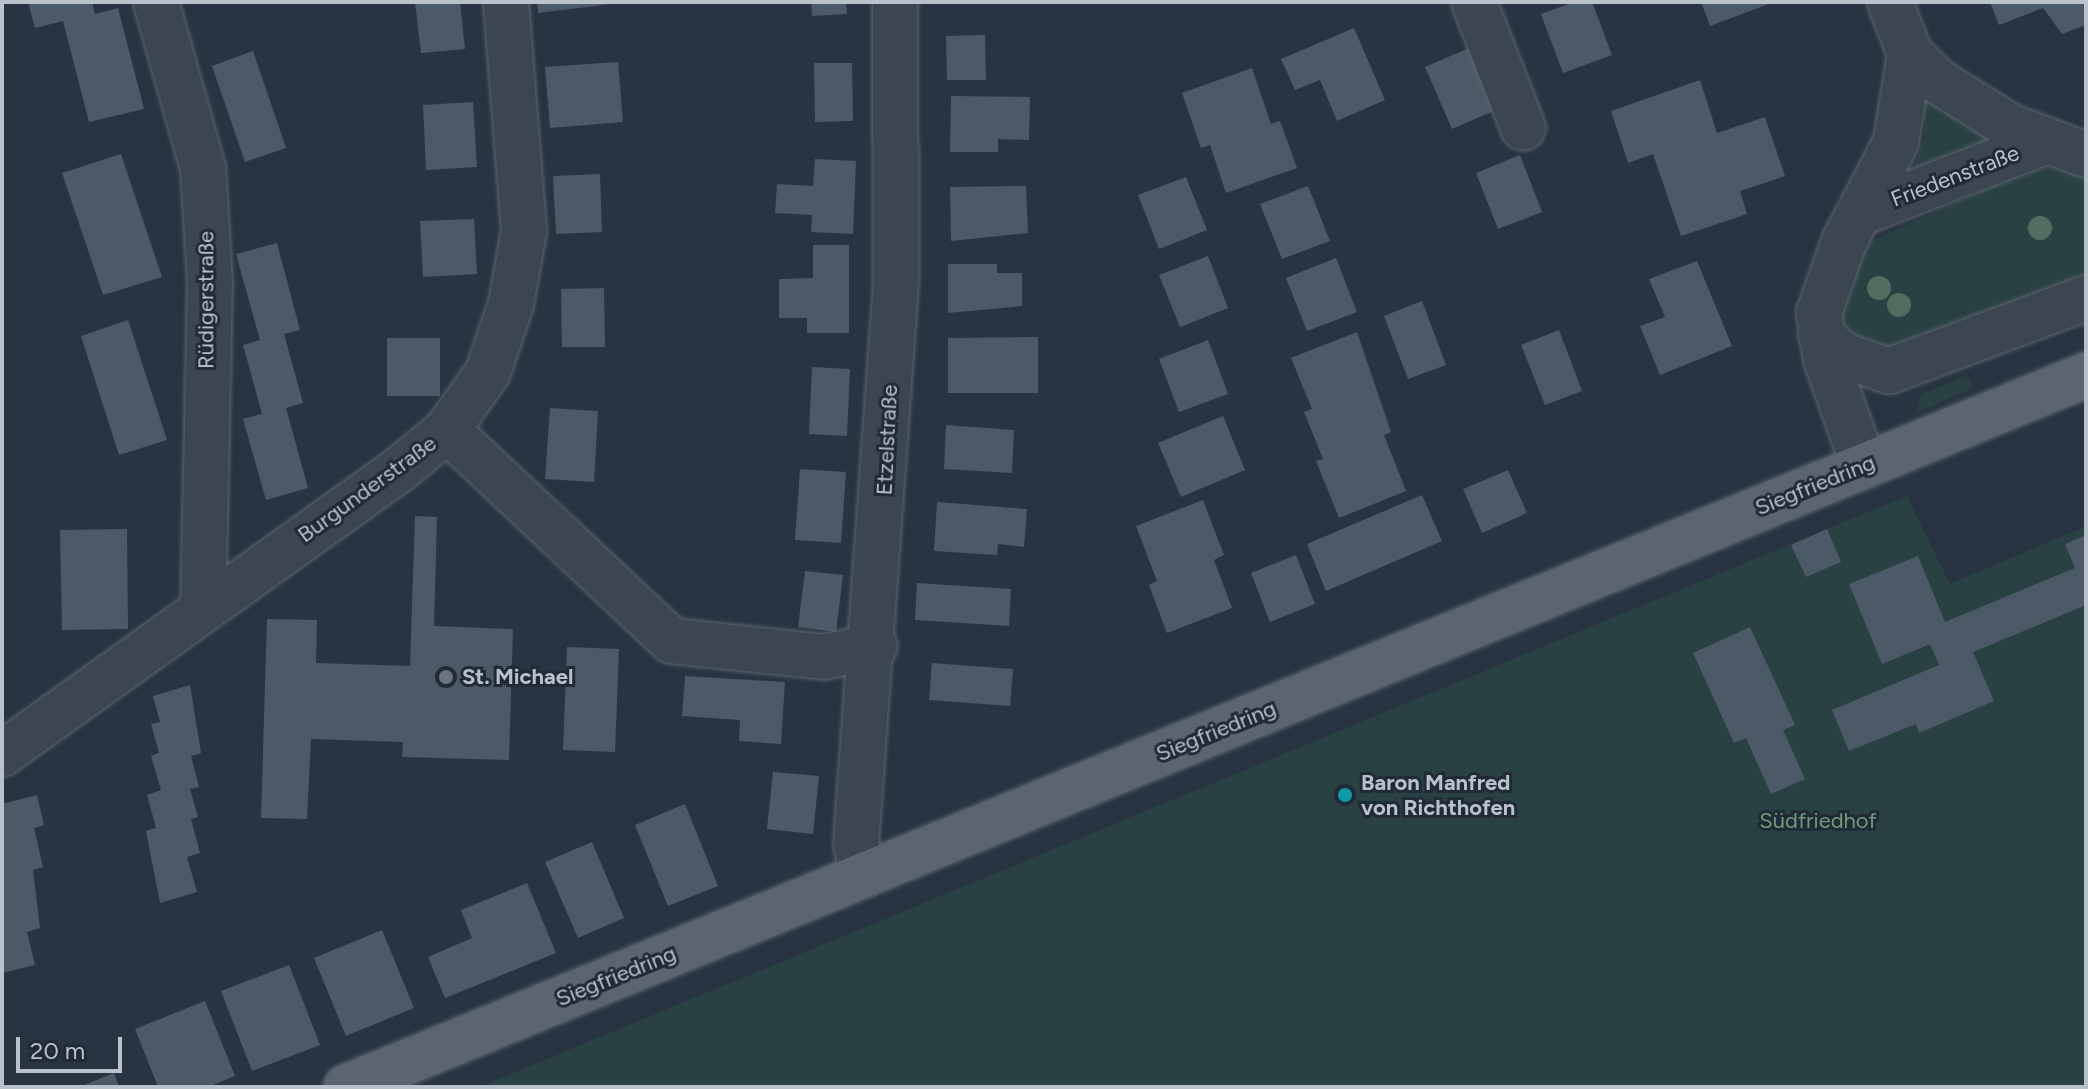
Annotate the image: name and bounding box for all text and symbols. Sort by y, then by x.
street label: Friedenstraße [1887,139,2023,213]
street label: Rüdigerstraße [193,231,219,369]
street label: Etzelstraße [871,384,903,496]
street label: Burgunderstraße [293,430,441,548]
street label: Siegfriedring [1751,449,1879,521]
place label: St. Michael [462,664,573,690]
marker: St. Michael [437,668,455,686]
street label: Siegfriedring [1152,695,1280,767]
place label: Baron Manfred von Richthofen [1361,769,1515,820]
marker: Baron Manfred von Richthofen [1336,786,1354,804]
park label: Südfriedhof [1759,808,1877,834]
street label: Siegfriedring [552,940,680,1012]
scale bar [20,1021,126,1071]
text: 20 m [30,1036,85,1065]

